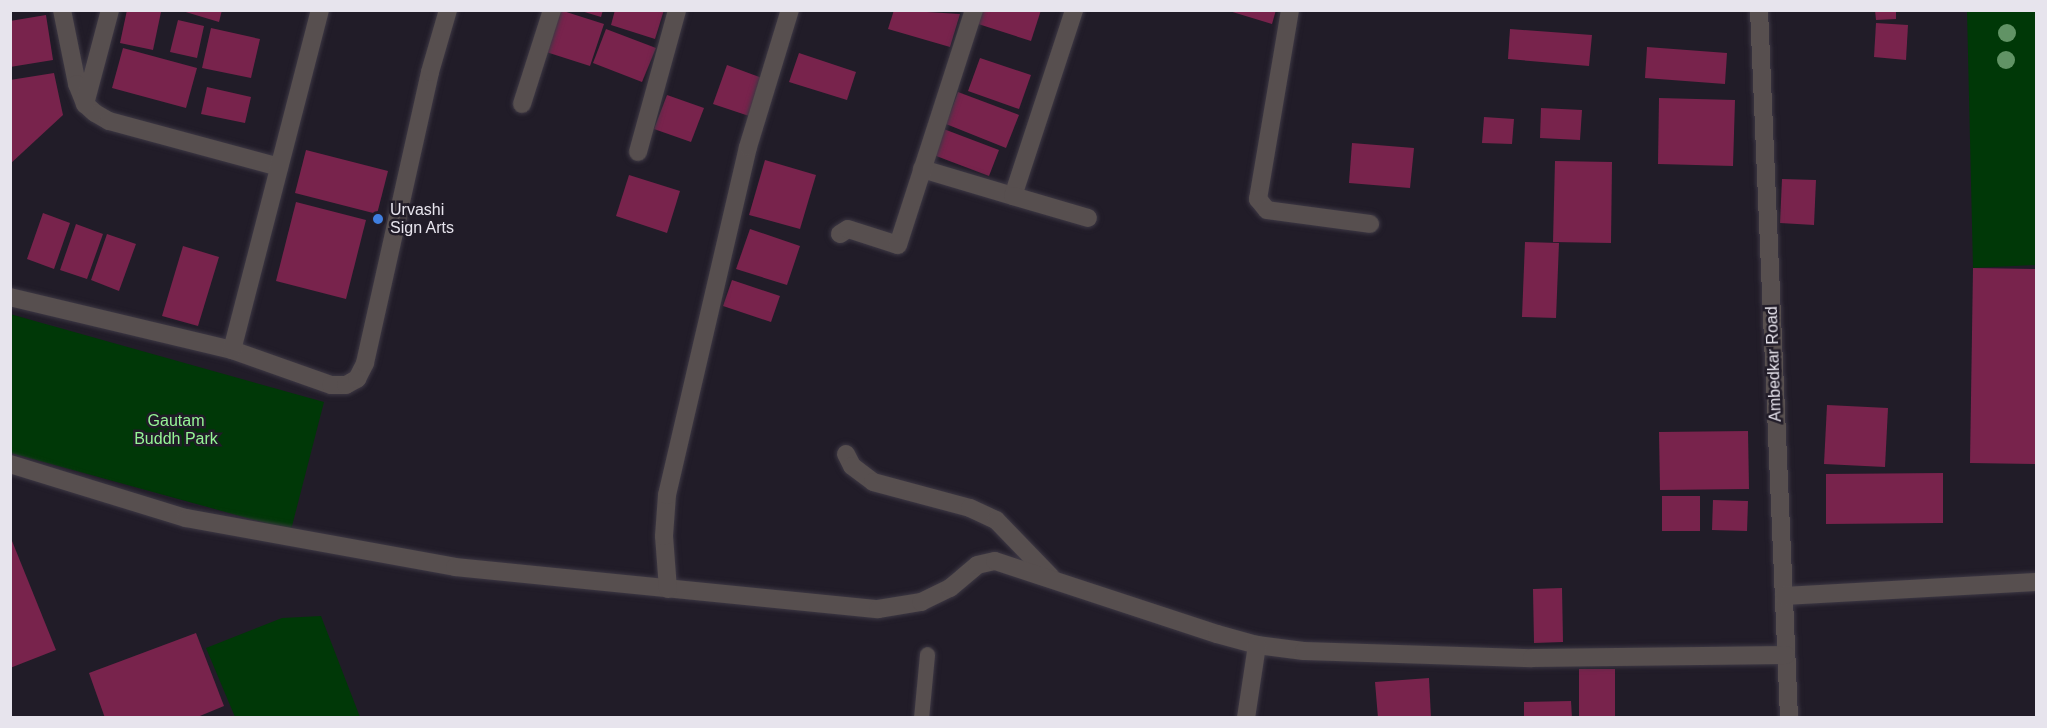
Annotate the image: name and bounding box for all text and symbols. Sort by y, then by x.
place label: Urvashi Sign Arts [390,200,455,238]
marker: Urvashi Sign Arts [371,212,385,226]
street label: Ambedkar Road [1762,306,1786,422]
park label: Gautam Buddh Park [134,411,218,449]

